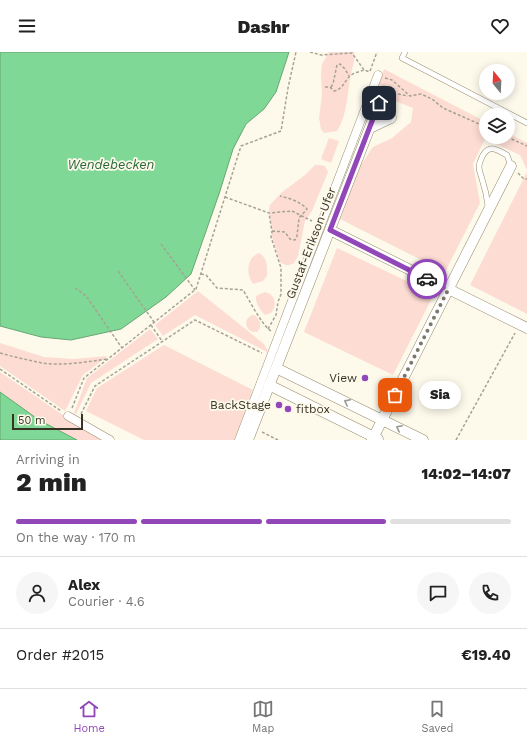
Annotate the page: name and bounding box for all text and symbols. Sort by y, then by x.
icon: menu [16,15,38,37]
icon: heart [489,15,511,37]
text: Dashr [238,16,289,37]
north arrow [479,64,515,100]
map controls [479,64,515,144]
pin [362,86,396,120]
icon: home [368,92,390,114]
button: layers [479,108,515,144]
water label: Wendebecken [68,157,155,172]
street label: Gustaf-Erikson-Ufer [283,185,339,301]
courier [407,259,447,299]
icon: car [416,268,438,290]
place label: View [329,371,357,385]
marker: View [360,373,370,383]
pin [378,378,412,412]
callout: Sia [419,381,461,409]
icon: bag [384,384,406,406]
text: Sia [430,387,450,402]
place label: BackStage [210,398,271,412]
one-way arrow [344,399,352,407]
marker: BackStage [274,400,284,410]
place label: fitbox [296,402,330,416]
marker: fitbox [283,404,293,414]
scale bar [12,412,83,431]
text: 50 m [18,414,45,427]
one-way arrow [396,425,403,433]
text: Arriving in [16,452,80,467]
text: 14:02–14:07 [421,465,511,483]
text: 2 min [16,467,87,497]
text: On the way · 170 m [16,530,136,545]
button: person [16,572,58,614]
button: chat [417,572,459,614]
button: phone [469,572,511,614]
text: Alex [68,576,100,594]
text: Courier · 4.6 [68,594,145,609]
text: Order #2015 [16,646,104,664]
text: €19.40 [461,646,511,664]
tab: Home [74,698,105,735]
tab: Map [252,698,274,735]
tab: Saved [421,698,453,735]

